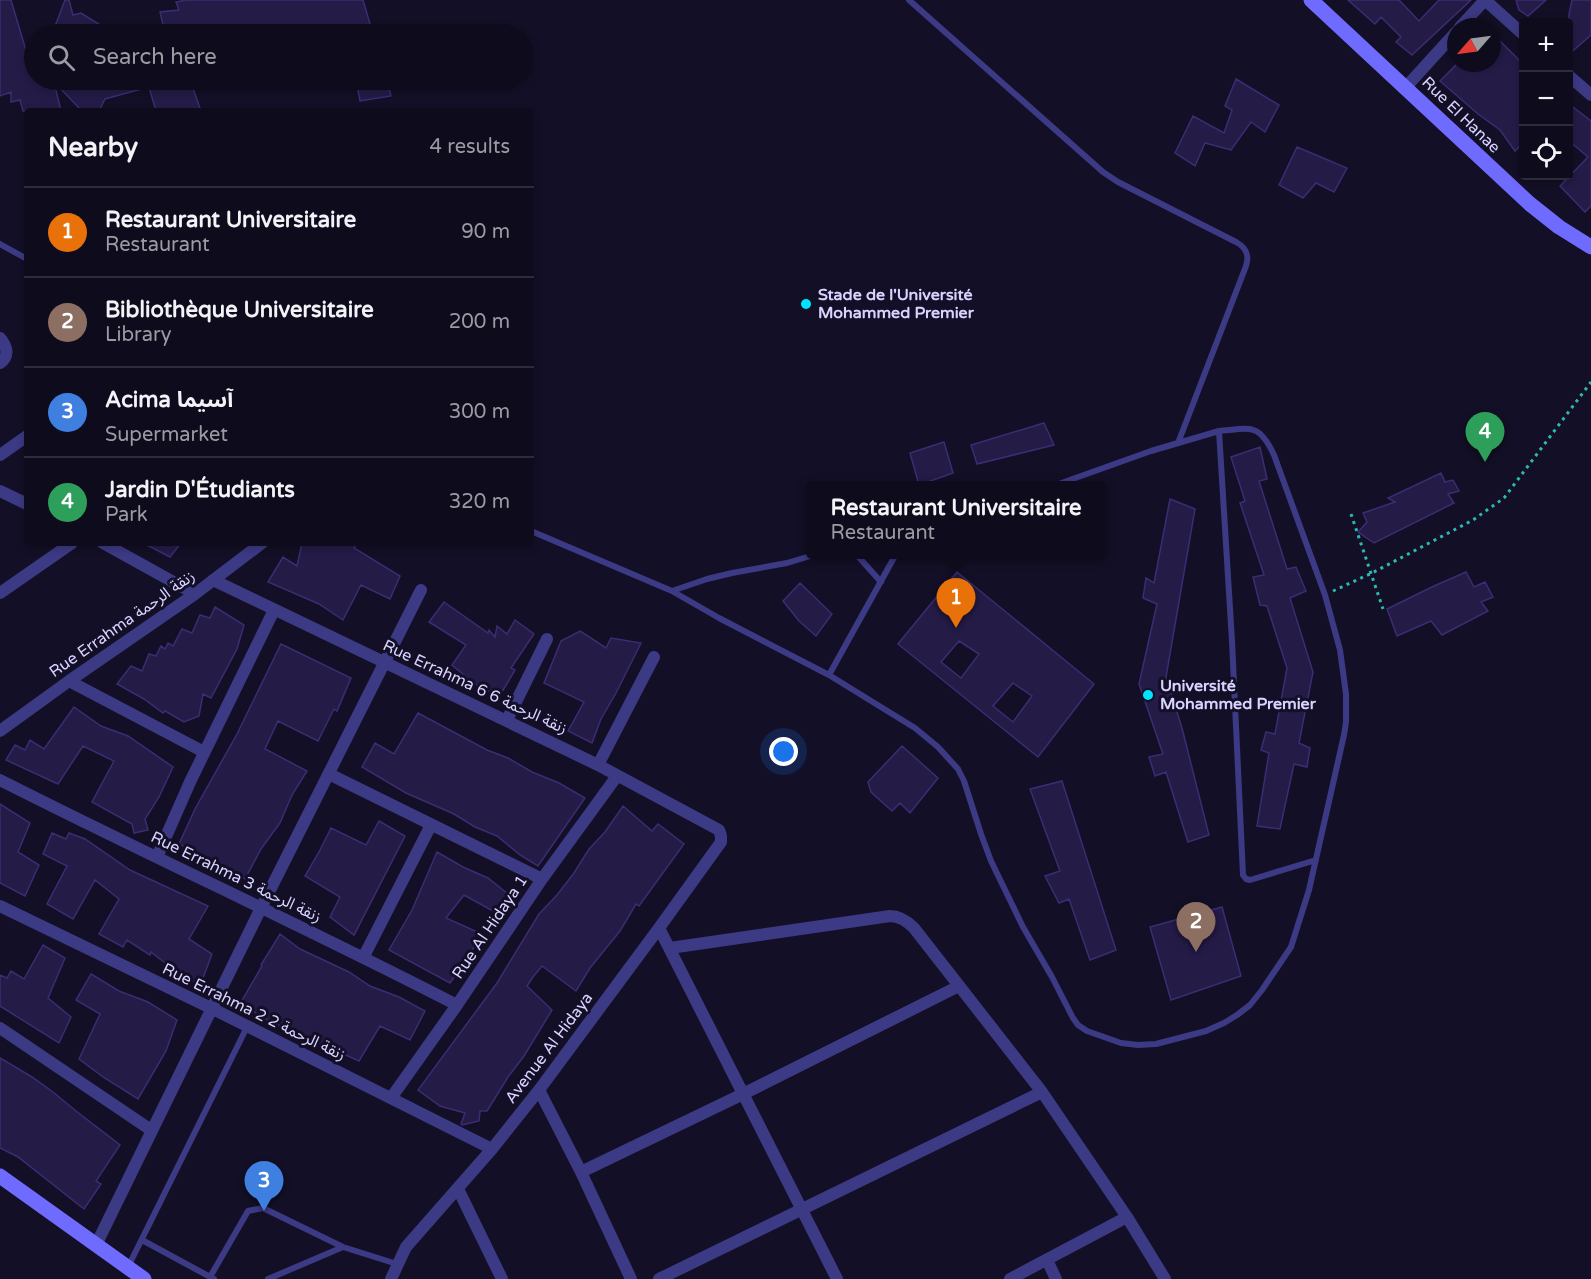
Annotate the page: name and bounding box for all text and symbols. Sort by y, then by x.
north arrow [1447,18,1501,72]
map controls [1519,18,1573,180]
button: + [1519,18,1573,72]
search box [24,24,534,90]
icon: search [45,41,78,74]
text: Search here [93,44,217,70]
button: − [1519,72,1573,126]
street label: Rue El Hanae [1418,73,1504,157]
button: locate [1519,126,1573,180]
text: Nearby [48,132,138,163]
text: 4 results [430,135,510,159]
text: Restaurant Universitaire [105,207,356,233]
text: 1 [61,220,74,244]
text: 90 m [461,220,510,244]
text: Restaurant [105,233,210,257]
place label: Stade de l'Université Mohammed Premier [818,285,975,323]
text: Bibliothèque Universitaire [105,297,374,323]
marker: Stade de l'Université Mohammed Premier [799,297,813,311]
text: 2 [61,310,74,334]
text: 200 m [449,310,510,334]
text: Library [105,323,171,347]
text: Acima آسيما [105,387,233,413]
text: 3 [61,400,74,424]
text: 300 m [449,400,510,424]
pin: 4 [1466,412,1504,462]
text: Supermarket [105,423,228,447]
text: Jardin D'Étudiants [105,477,295,503]
popup [806,481,1106,559]
text: 4 [61,490,74,514]
text: 320 m [449,490,510,514]
text: Restaurant Universitaire [830,495,1082,521]
text: Park [105,503,148,527]
text: Restaurant [830,521,935,545]
street label: Rue Errahma زنقة الرحمة [45,566,199,682]
pin: 1 [936,578,976,628]
street label: Rue Errahma 6 6 زنقة الرحمة [380,635,570,739]
place label: Université Mohammed Premier [1160,676,1317,714]
marker: Université Mohammed Premier [1141,688,1155,702]
your location [769,737,798,766]
street label: Rue Errahma 3 زنقة الرحمة [148,827,324,927]
street label: Rue Al Hidaya 1 [448,871,532,983]
pin: 2 [1176,902,1216,952]
street label: Rue Errahma 2 2 زنقة الرحمة [159,959,349,1065]
street label: Avenue Al Hidaya [501,989,597,1107]
pin: 3 [244,1162,284,1211]

